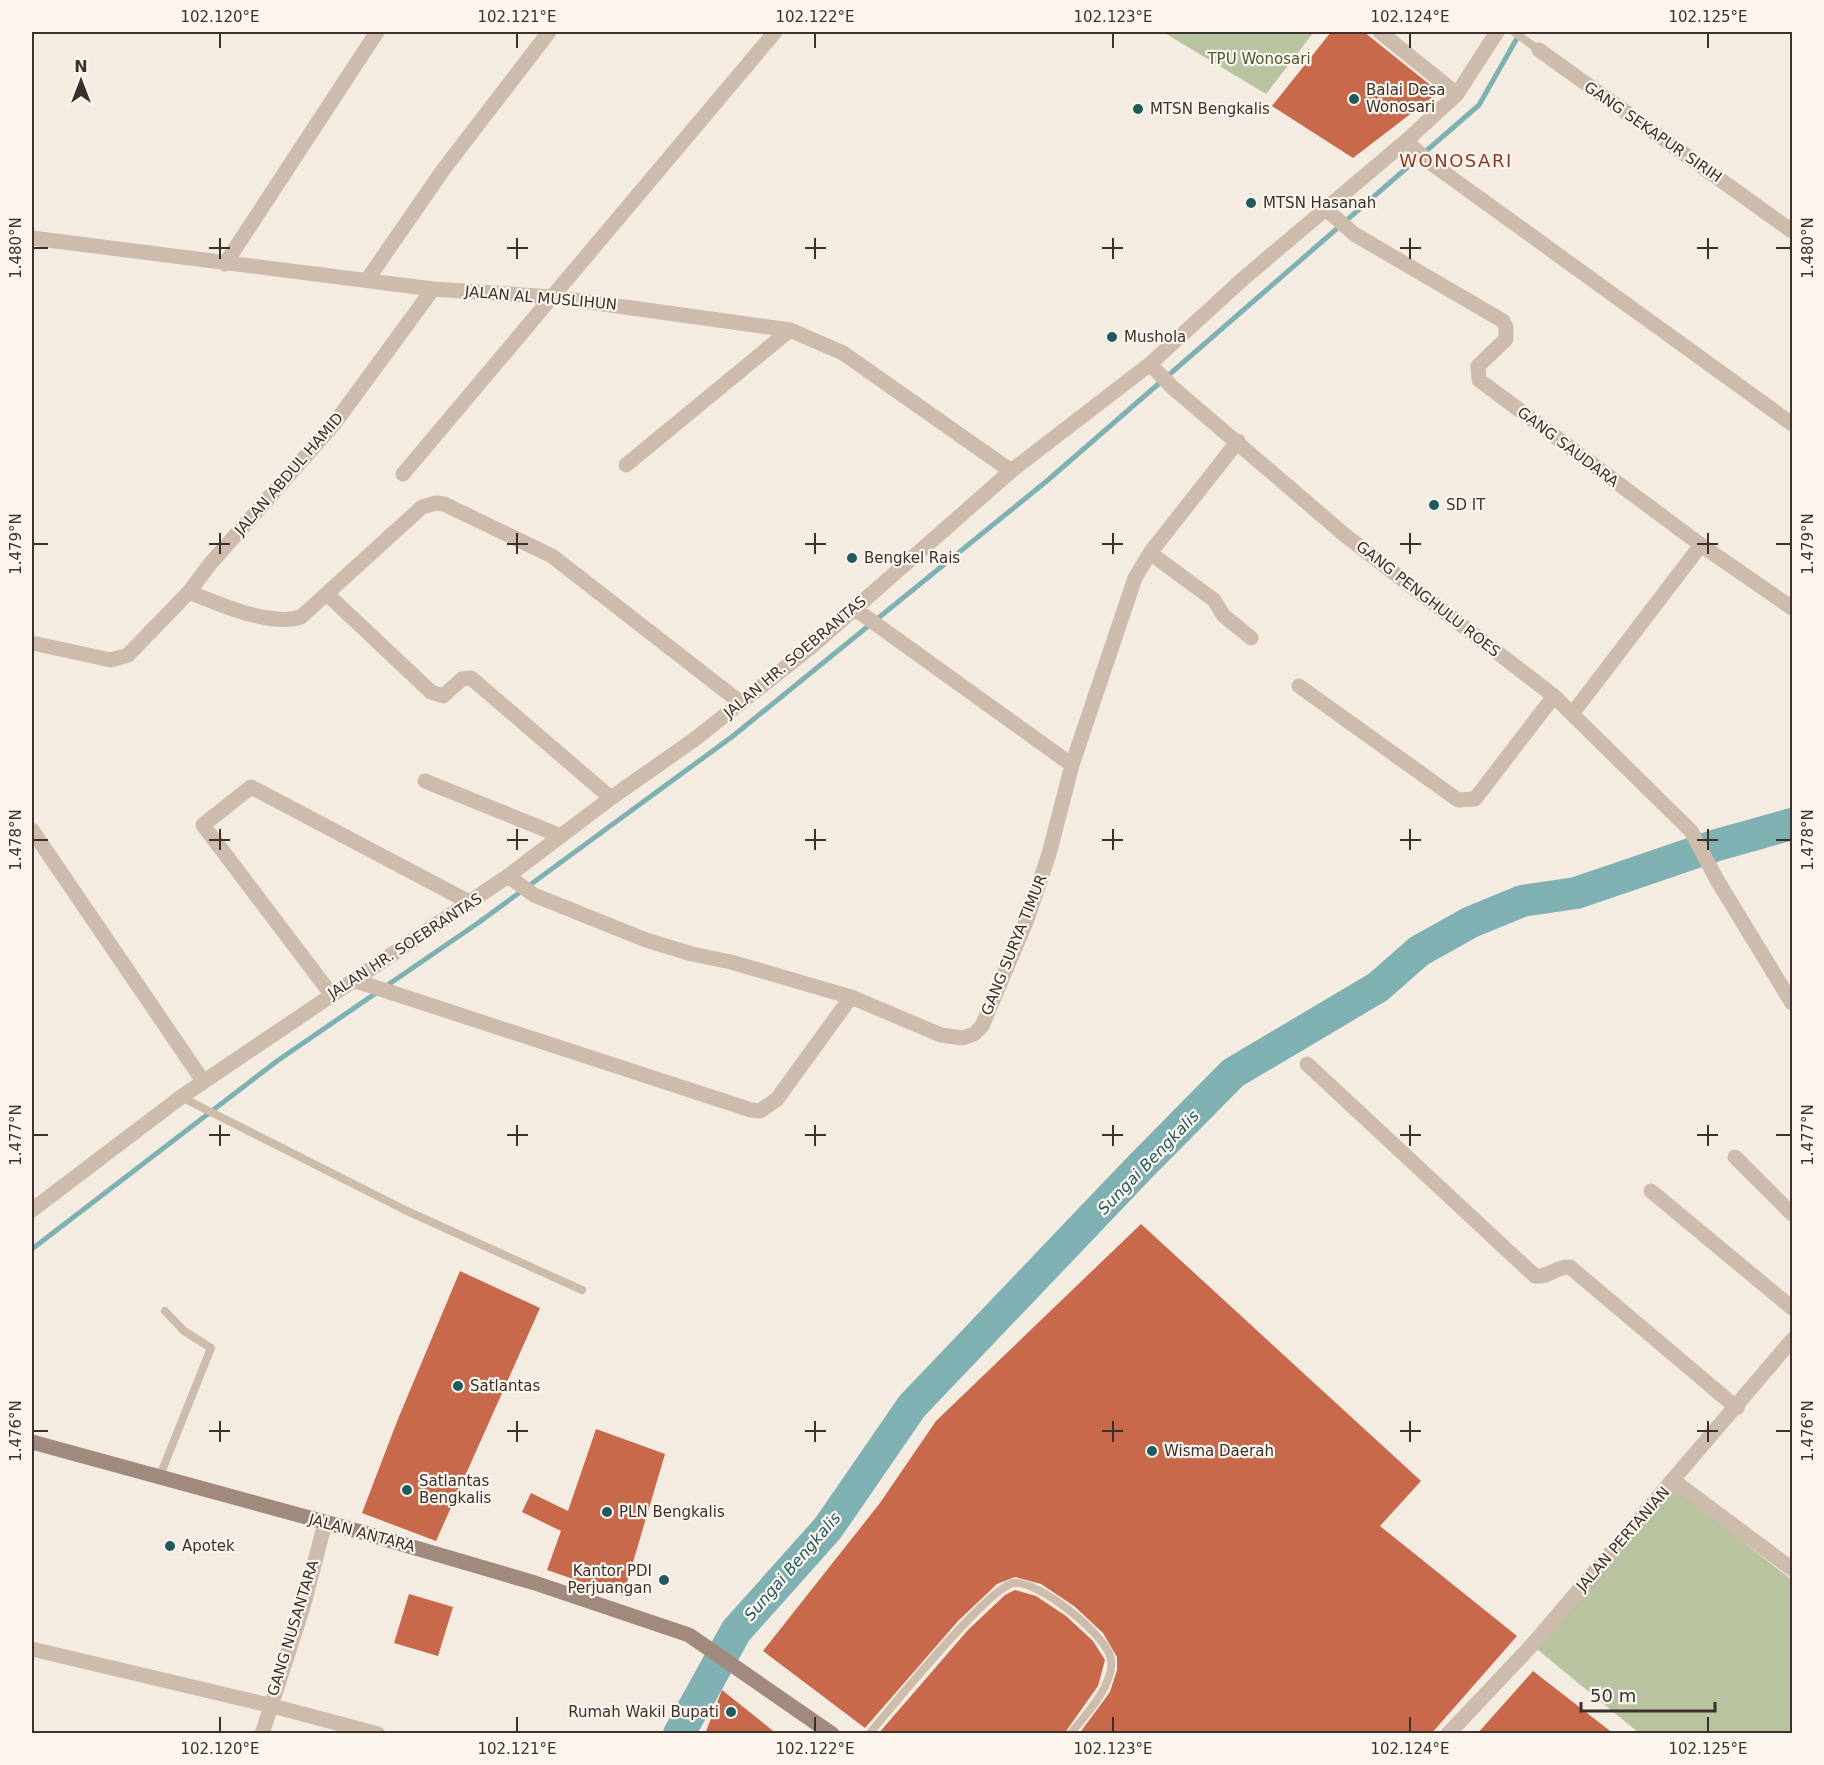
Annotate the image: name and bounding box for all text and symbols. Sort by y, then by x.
text: 102.120°E [180,8,260,26]
text: 102.121°E [477,8,557,26]
text: 102.122°E [775,8,855,26]
text: 102.123°E [1073,8,1153,26]
text: 102.124°E [1370,8,1450,26]
text: 102.125°E [1668,8,1748,26]
park label: TPU Wonosari [1206,50,1311,68]
north arrow [51,51,111,111]
text: N [74,57,88,76]
street label: GANG SEKAPUR SIRIH [1581,78,1725,186]
place label: Balai Desa Wonosari [1366,81,1446,116]
marker: Balai Desa Wonosari [1347,92,1361,106]
place label: MTSN Bengkalis [1150,100,1270,118]
marker: MTSN Bengkalis [1131,102,1145,116]
district label: WONOSARI [1399,150,1513,171]
place label: MTSN Hasanah [1263,194,1376,212]
marker: MTSN Hasanah [1244,196,1258,210]
text: 1.480°N [7,217,25,279]
text: 1.480°N [1799,217,1817,279]
street label: JALAN AL MUSLIHUN [463,282,618,314]
place label: Mushola [1124,328,1186,346]
marker: Mushola [1105,330,1119,344]
street label: GANG SAUDARA [1514,403,1623,491]
street label: JALAN ABDUL HAMID [230,409,347,540]
place label: SD IT [1446,496,1486,514]
marker: SD IT [1427,498,1441,512]
text: 1.479°N [7,513,25,575]
text: 1.479°N [1799,513,1817,575]
street label: GANG PENGHULU ROES [1352,537,1504,661]
place label: Bengkel Rais [864,549,960,567]
marker: Bengkel Rais [845,551,859,565]
street label: JALAN HR. SOEBRANTAS [719,592,870,722]
text: 1.478°N [7,809,25,871]
text: 1.478°N [1799,809,1817,871]
street label: GANG SURYA TIMUR [977,872,1051,1018]
street label: JALAN HR. SOEBRANTAS [324,889,485,1003]
text: 1.477°N [7,1104,25,1166]
text: 1.477°N [1799,1104,1817,1166]
water label: Sungai Bengkalis [1094,1106,1203,1218]
place label: Satlantas [470,1377,541,1395]
marker: Satlantas [451,1379,465,1393]
text: 1.476°N [7,1400,25,1462]
text: 1.476°N [1799,1400,1817,1462]
place label: Wisma Daerah [1164,1442,1274,1460]
marker: Wisma Daerah [1145,1444,1159,1458]
place label: Satlantas Bengkalis [419,1472,491,1507]
marker: Satlantas Bengkalis [400,1483,414,1497]
street label: JALAN PERTANIAN [1572,1483,1673,1596]
place label: PLN Bengkalis [619,1503,725,1521]
marker: PLN Bengkalis [600,1505,614,1519]
water label: Sungai Bengkalis [740,1508,845,1624]
street label: JALAN ANTARA [306,1510,418,1556]
place label: Apotek [182,1537,235,1555]
marker: Apotek [163,1539,177,1553]
street label: GANG NUSANTARA [264,1557,322,1698]
place label: Kantor PDI Perjuangan [568,1562,652,1597]
marker: Kantor PDI Perjuangan [657,1573,671,1587]
scale bar [1581,1675,1714,1713]
text: 50 m [1590,1685,1636,1706]
place label: Rumah Wakil Bupati [568,1703,719,1721]
marker: Rumah Wakil Bupati [724,1705,738,1719]
text: 102.120°E [180,1740,260,1758]
text: 102.121°E [477,1740,557,1758]
text: 102.122°E [775,1740,855,1758]
text: 102.123°E [1073,1740,1153,1758]
text: 102.124°E [1370,1740,1450,1758]
text: 102.125°E [1668,1740,1748,1758]

